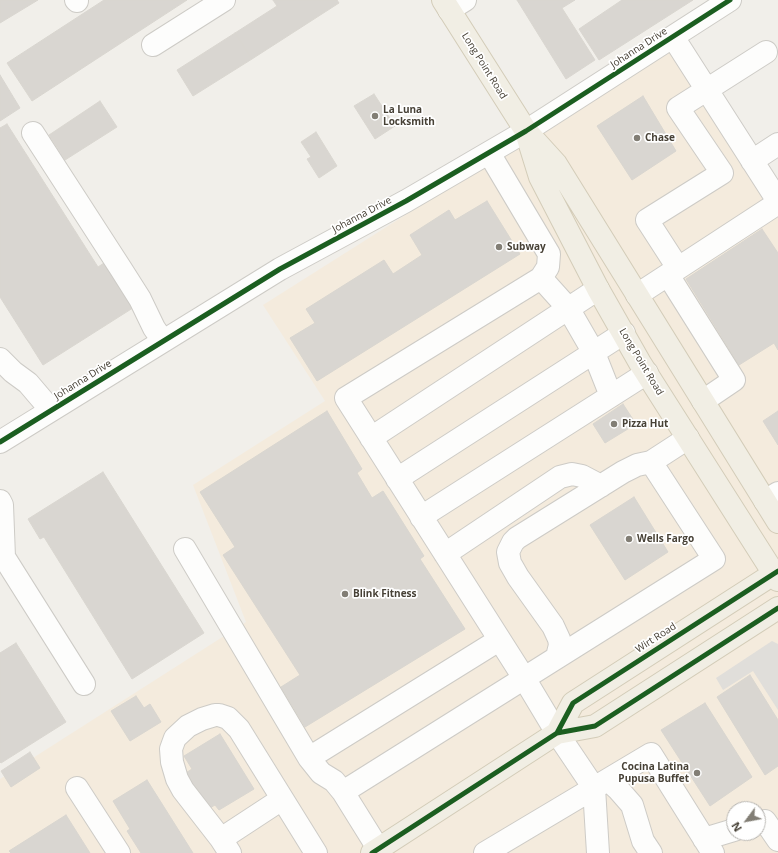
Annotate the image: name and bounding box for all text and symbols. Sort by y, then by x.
street label: Johanna Drive [608,25,670,71]
street label: Long Point Road [459,31,509,101]
place label: La Luna Locksmith [383,104,435,128]
marker: La Luna Locksmith [370,111,380,121]
place label: Chase [645,132,675,144]
marker: Chase [632,133,642,143]
street label: Johanna Drive [330,194,394,236]
place label: Subway [507,241,546,253]
marker: Subway [494,242,504,252]
street label: Long Point Road [616,326,666,398]
street label: Johanna Drive [52,358,114,402]
place label: Pizza Hut [622,418,668,430]
marker: Pizza Hut [609,419,619,429]
place label: Wells Fargo [637,533,694,545]
marker: Wells Fargo [624,534,634,544]
place label: Blink Fitness [353,588,416,600]
marker: Blink Fitness [340,589,350,599]
street label: Wirt Road [633,620,679,656]
place label: Cocina Latina Pupusa Buffet [618,761,689,784]
marker: Cocina Latina Pupusa Buffet [692,768,702,778]
north arrow [726,801,766,841]
text: N [728,819,745,835]

